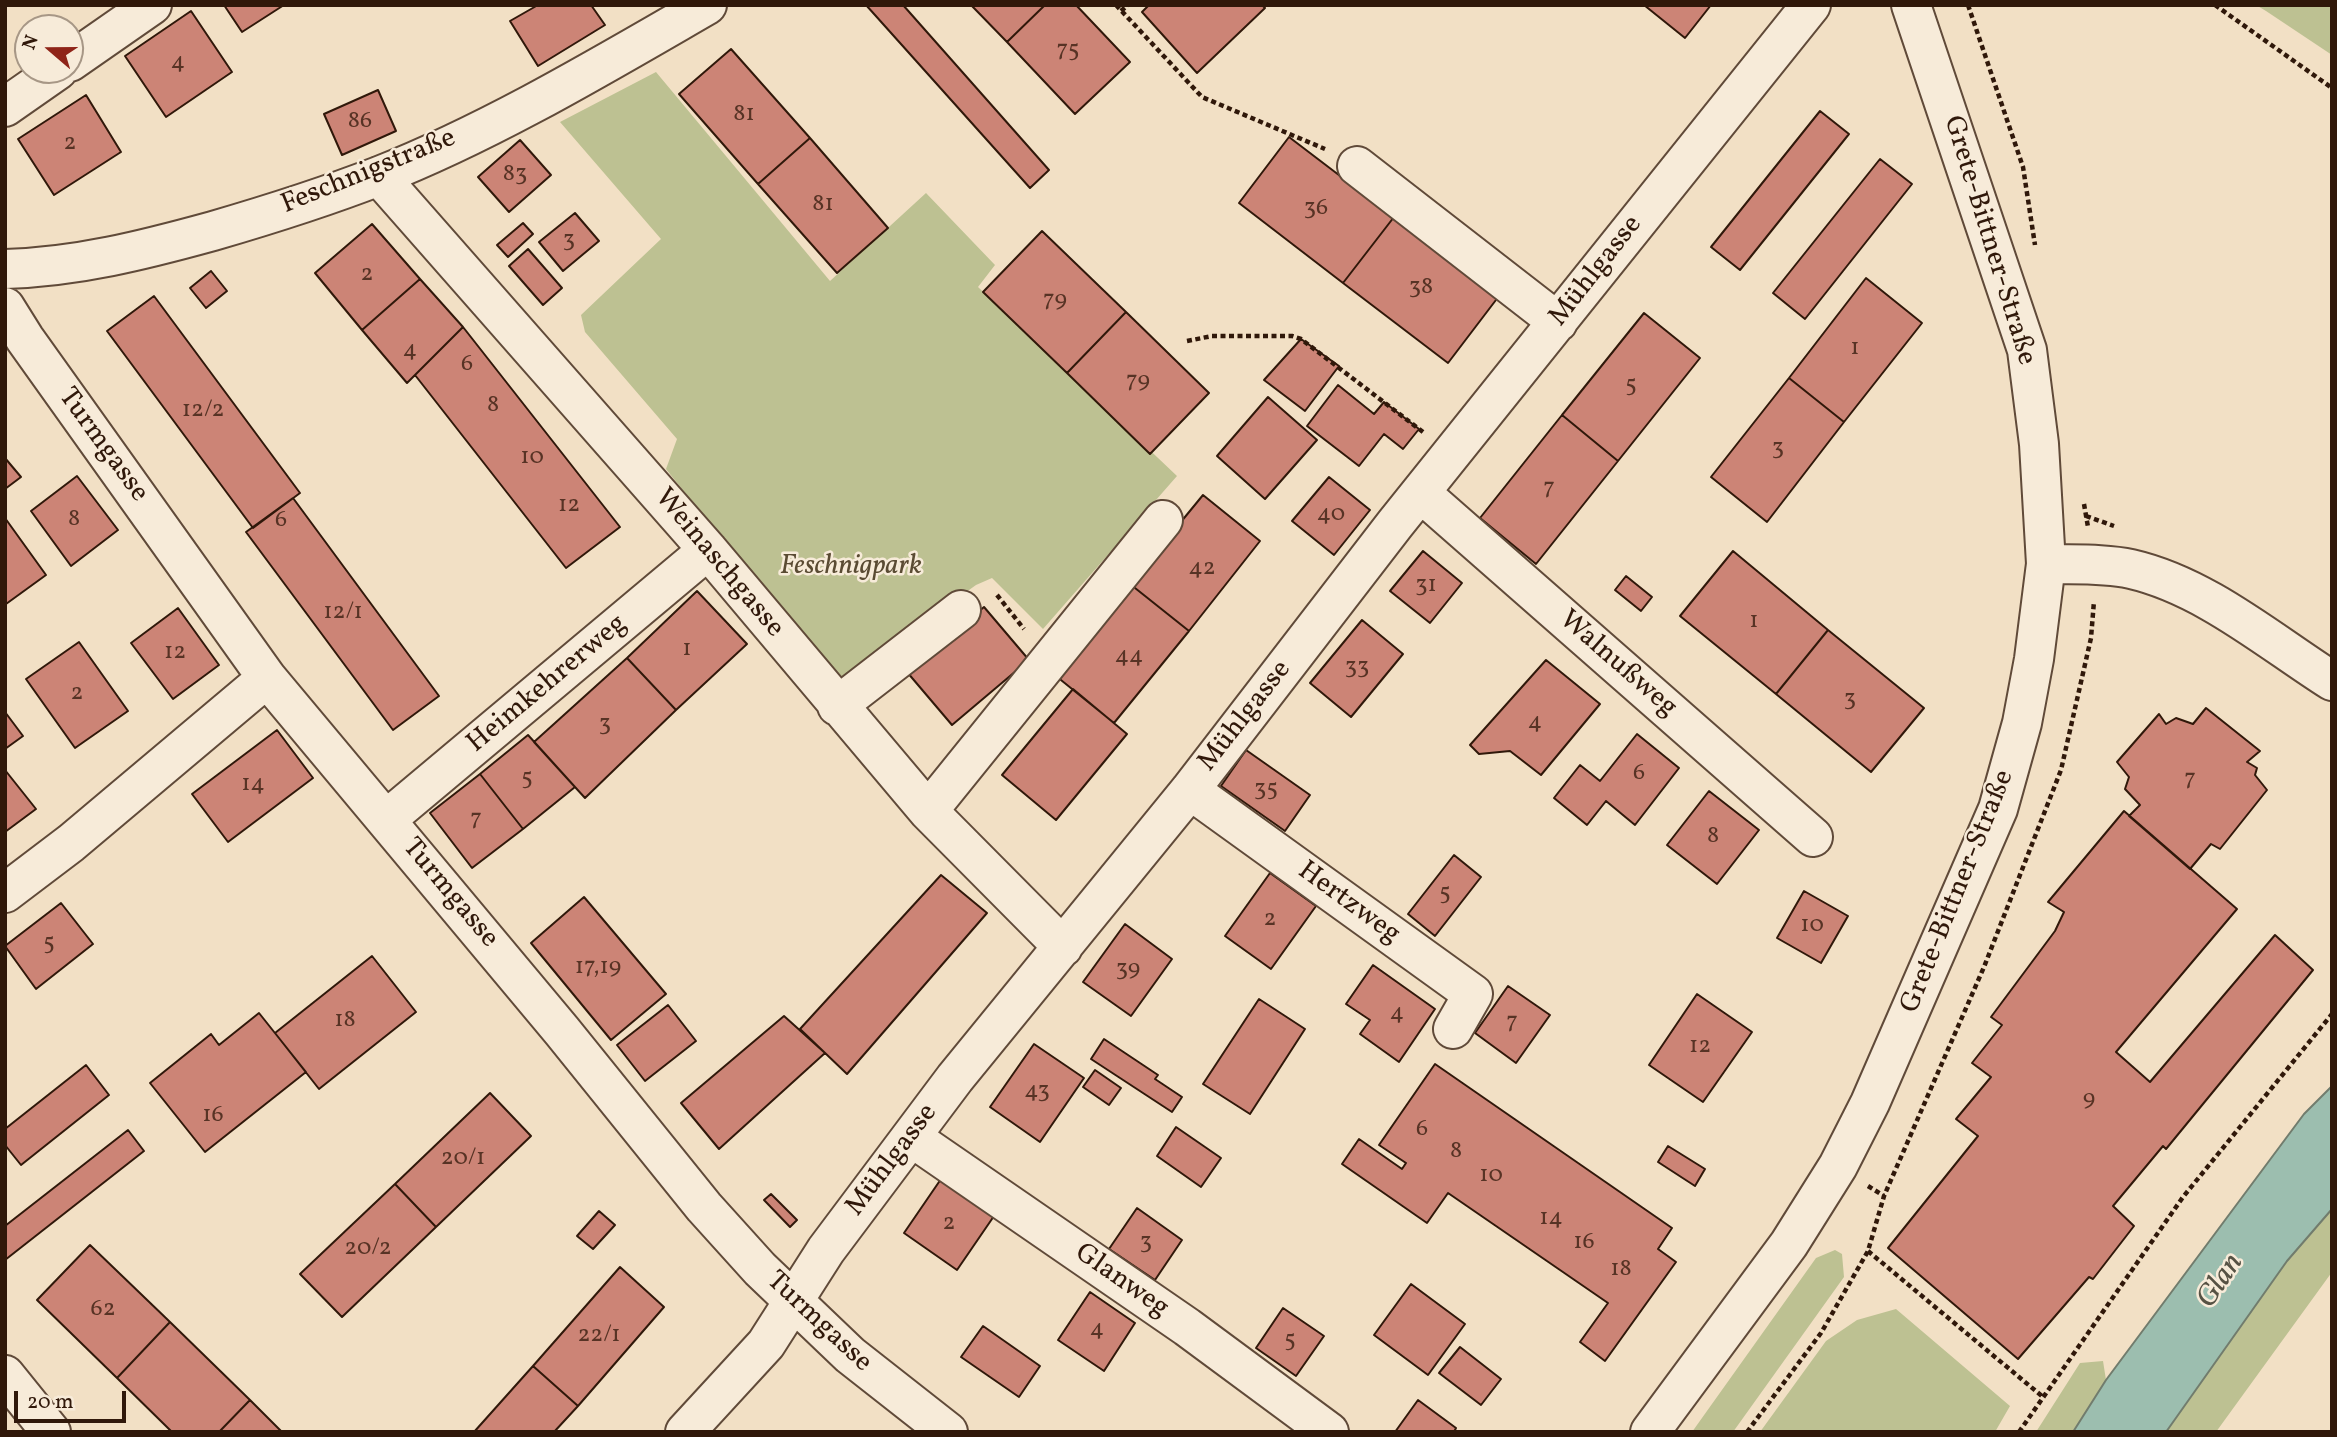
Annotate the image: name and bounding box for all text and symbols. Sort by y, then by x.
north arrow [14,14,84,84]
text: N [17,32,46,53]
house number: 75 [1056,38,1080,66]
house number: 4 [171,50,185,78]
house number: 81 [733,102,755,130]
house number: 86 [348,109,372,137]
street label: Grete-Bittner-Straße [1934,112,2042,370]
street label: Feschnigstraße [277,123,461,223]
house number: 2 [64,131,76,159]
house number: 83 [503,162,527,190]
house number: 81 [812,192,834,220]
house number: 36 [1304,196,1328,224]
street label: Mühlgasse [1543,210,1651,334]
house number: 3 [563,228,575,256]
house number: 2 [361,262,373,290]
house number: 38 [1409,275,1433,303]
house number: 79 [1043,288,1067,316]
house number: 1 [1850,336,1860,364]
house number: 4 [403,338,417,366]
house number: 6 [461,352,473,380]
house number: 79 [1126,369,1150,397]
house number: 5 [1625,373,1637,401]
street label: Turmgasse [49,382,155,510]
house number: 8 [487,393,499,421]
house number: 12/2 [182,398,224,426]
house number: 3 [1772,436,1784,464]
house number: 10 [520,445,544,473]
house number: 7 [1543,476,1555,504]
street label: Weinaschgasse [646,483,790,645]
house number: 12 [558,493,580,521]
house number: 40 [1317,502,1345,530]
house number: 8 [68,507,80,535]
house number: 6 [275,508,287,536]
park label: Feschnigpark [780,551,922,585]
house number: 42 [1188,556,1216,584]
house number: 31 [1415,573,1437,601]
house number: 12/1 [323,600,363,628]
street label: Walnußweg [1551,604,1683,726]
street label: Heimkehrerweg [461,608,635,762]
house number: 1 [1749,609,1759,637]
house number: 1 [682,637,692,665]
house number: 12 [164,640,186,668]
house number: 44 [1115,644,1143,672]
street label: Mühlgasse [1192,655,1300,779]
house number: 33 [1345,655,1369,683]
house number: 2 [71,681,83,709]
house number: 3 [1844,687,1856,715]
house number: 4 [1528,710,1542,738]
house number: 3 [599,712,611,740]
house number: 6 [1633,761,1645,789]
house number: 5 [521,766,533,794]
street label: Grete-Bittner-Straße [1895,766,2023,1018]
house number: 7 [2184,767,2196,795]
house number: 14 [241,772,265,800]
house number: 35 [1254,777,1278,805]
house number: 7 [470,807,482,835]
house number: 8 [1707,824,1719,852]
street label: Turmgasse [393,832,505,956]
street label: Hertzweg [1290,855,1406,953]
house number: 5 [1439,881,1451,909]
house number: 2 [1264,907,1276,935]
house number: 10 [1800,913,1824,941]
house number: 5 [43,931,55,959]
house number: 17,19 [575,955,621,983]
house number: 39 [1116,957,1140,985]
house number: 4 [1390,1001,1404,1029]
house number: 18 [334,1008,356,1036]
house number: 7 [1506,1010,1518,1038]
house number: 12 [1689,1034,1711,1062]
house number: 43 [1024,1079,1050,1107]
house number: 9 [2083,1087,2095,1115]
street label: Mühlgasse [840,1098,946,1224]
house number: 16 [202,1103,224,1131]
house number: 6 [1416,1117,1428,1145]
house number: 8 [1450,1139,1462,1167]
house number: 20/1 [441,1146,485,1174]
house number: 10 [1479,1163,1503,1191]
house number: 14 [1539,1206,1563,1234]
house number: 2 [943,1211,955,1239]
house number: 3 [1140,1230,1152,1258]
house number: 16 [1573,1230,1595,1258]
house number: 20/2 [344,1236,392,1264]
street label: Glanweg [1067,1237,1175,1327]
water label: Glan [2191,1248,2253,1316]
house number: 18 [1610,1257,1632,1285]
street label: Turmgasse [758,1265,878,1381]
house number: 62 [90,1297,116,1325]
house number: 4 [1090,1317,1104,1345]
house number: 22/1 [577,1323,621,1351]
house number: 5 [1284,1328,1296,1356]
scale bar [18,1378,130,1422]
text: 20 m [27,1388,73,1417]

